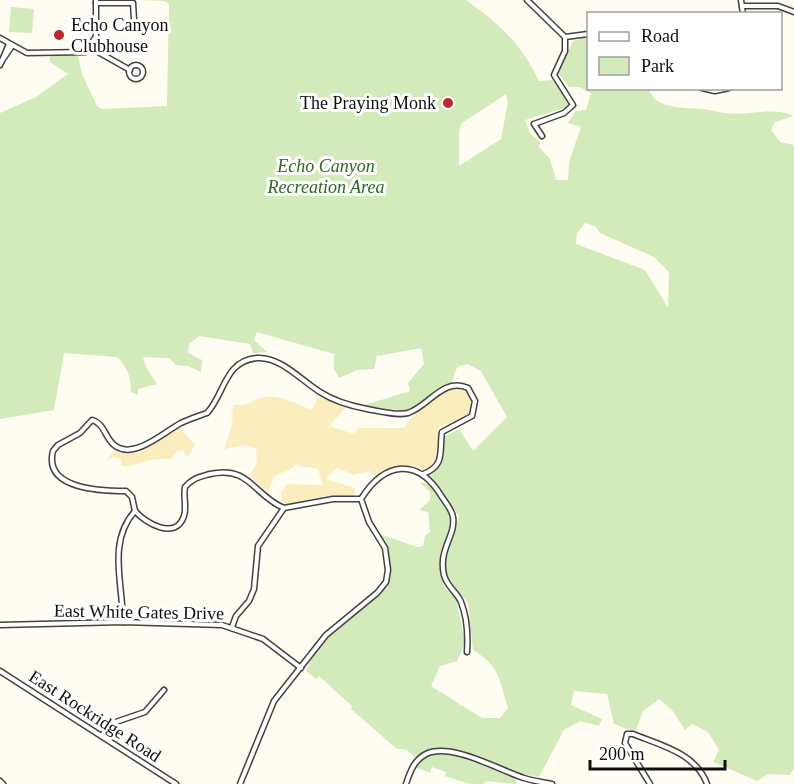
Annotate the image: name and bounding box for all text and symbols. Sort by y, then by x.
legend [587,12,782,90]
place label: Echo Canyon Clubhouse [71,15,168,56]
text: Road [641,26,679,46]
marker: Echo Canyon Clubhouse [52,28,66,42]
text: Park [641,56,674,76]
place label: The Praying Monk [300,93,436,113]
marker: The Praying Monk [441,96,455,110]
park label: Echo Canyon Recreation Area [267,156,384,197]
street label: East White Gates Drive [54,601,224,623]
street label: East Rockridge Road [25,666,165,766]
scale bar [590,733,725,771]
text: 200 m [599,744,645,764]

